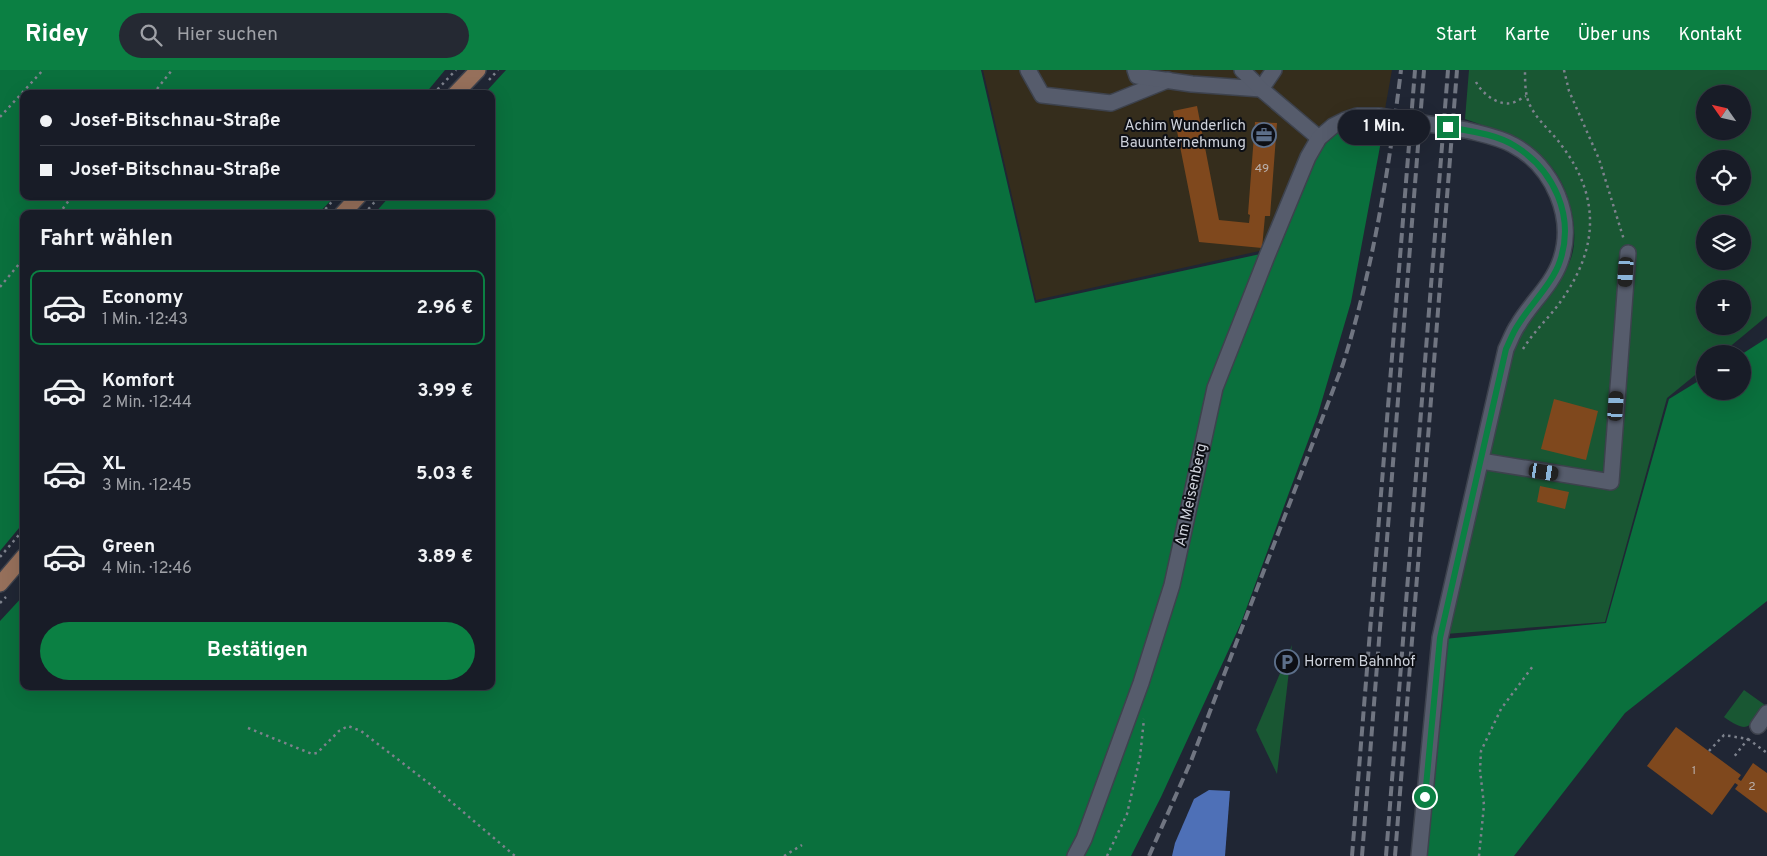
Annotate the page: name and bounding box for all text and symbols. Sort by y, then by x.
search box [119,13,469,58]
text: Ridey [25,20,89,50]
icon: search [137,21,165,49]
text: Hier suchen [177,23,278,47]
text: Start [1436,24,1477,47]
text: Karte [1505,24,1550,47]
text: Über uns [1578,24,1650,47]
text: Kontakt [1678,24,1742,47]
north arrow [1696,85,1751,140]
map controls [1696,85,1751,400]
text: Josef-Bitschnau-Straße [70,109,280,133]
callout: 1 Min. [1338,110,1430,144]
route end [1437,116,1459,138]
place label: Achim Wunderlich Bauunternehmung [1120,117,1246,153]
text: 1 Min. [1363,117,1405,137]
office icon: Achim Wunderlich Bauunternehmung [1251,122,1277,148]
button: locate [1696,150,1751,205]
text: Josef-Bitschnau-Straße [70,158,280,182]
house number: 49 [1255,161,1269,177]
button: layers [1696,215,1751,270]
text: Fahrt wählen [40,226,173,253]
car [1617,257,1634,287]
button: + [1696,280,1751,335]
icon: car [42,285,87,330]
text: Economy [102,286,183,310]
text: 2.96 € [417,296,473,320]
text: 1 Min. · 12:43 [102,310,188,330]
button: − [1696,345,1751,400]
icon: car [42,368,87,413]
text: Komfort [102,369,174,393]
text: 3.99 € [417,379,473,403]
car [1607,391,1624,421]
text: 2 Min. · 12:44 [102,393,192,413]
street label: Am Meisenberg [1172,442,1212,548]
icon: car [42,451,87,496]
text: XL [102,452,125,476]
text: 5.03 € [416,462,473,486]
car [1528,462,1559,482]
text: 3 Min. · 12:45 [102,476,192,496]
icon: car [42,534,87,579]
text: Green [102,535,155,559]
text: 3.89 € [417,545,473,569]
text: 4 Min. · 12:46 [102,559,192,579]
button: Bestätigen [40,622,475,680]
parking icon: Horrem Bahnhof [1274,649,1300,675]
place label: Horrem Bahnhof [1304,653,1415,672]
house number: 1 [1692,763,1696,779]
house number: 2 [1748,779,1756,795]
route start [1414,786,1436,808]

